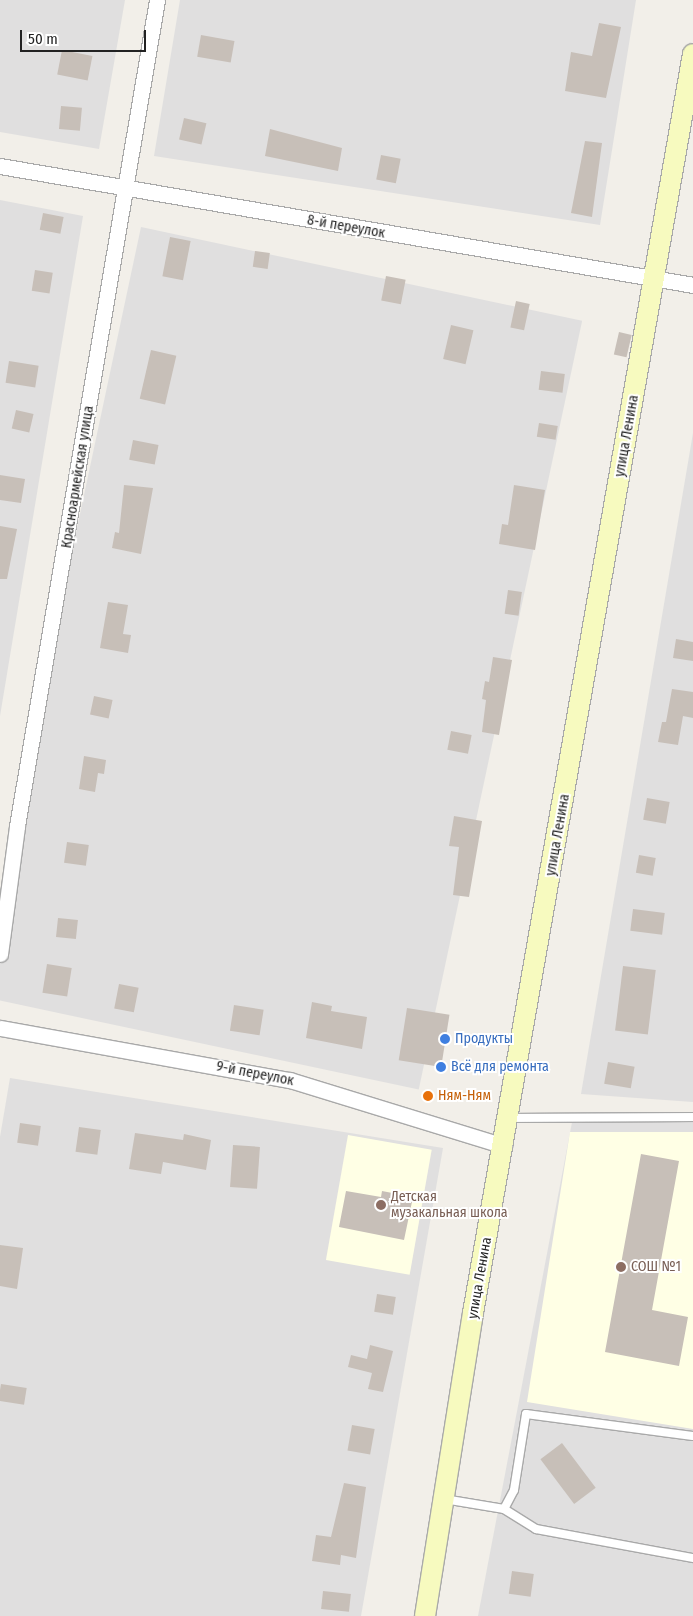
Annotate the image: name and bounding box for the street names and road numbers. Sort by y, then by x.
street label: 8-й переулок [306,212,386,242]
street label: улица Ленина [612,394,642,478]
street label: Красноармейская улица [58,405,98,549]
street label: улица Ленина [543,793,573,877]
street label: 9-й переулок [215,1058,295,1090]
street label: улица Ленина [465,1236,495,1320]

